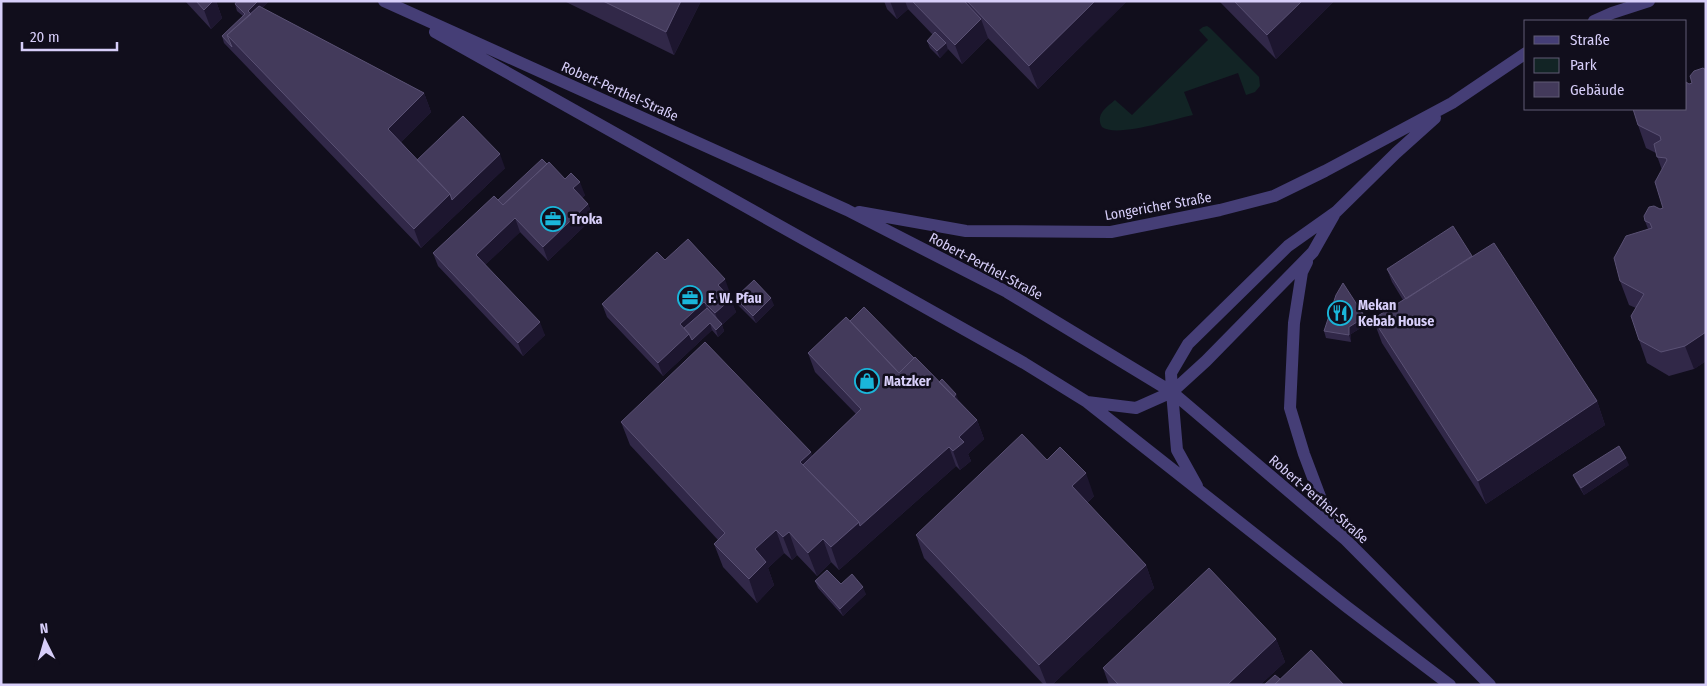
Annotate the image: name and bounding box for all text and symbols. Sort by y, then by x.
scale bar [22,20,118,52]
legend [1524,20,1687,110]
text: 20 m [30,28,60,46]
text: Straße [1570,31,1610,49]
text: Park [1570,56,1597,74]
street label: Robert-Perthel-Straße [559,58,681,125]
text: Gebäude [1570,81,1625,99]
street label: Longericher Straße [1103,189,1213,224]
office icon: Troka [540,206,566,232]
place label: Troka [570,211,603,228]
street label: Robert-Perthel-Straße [926,229,1046,304]
office icon: F. W. Pfau [677,285,703,311]
place label: F. W. Pfau [708,290,762,307]
place label: Mekan Kebab House [1358,297,1434,330]
restaurant icon: Mekan Kebab House [1327,300,1353,326]
shop icon: Matzker [854,368,880,394]
place label: Matzker [884,373,932,390]
street label: Robert-Perthel-Straße [1265,452,1372,547]
north arrow [20,616,70,666]
text: N [39,620,49,637]

